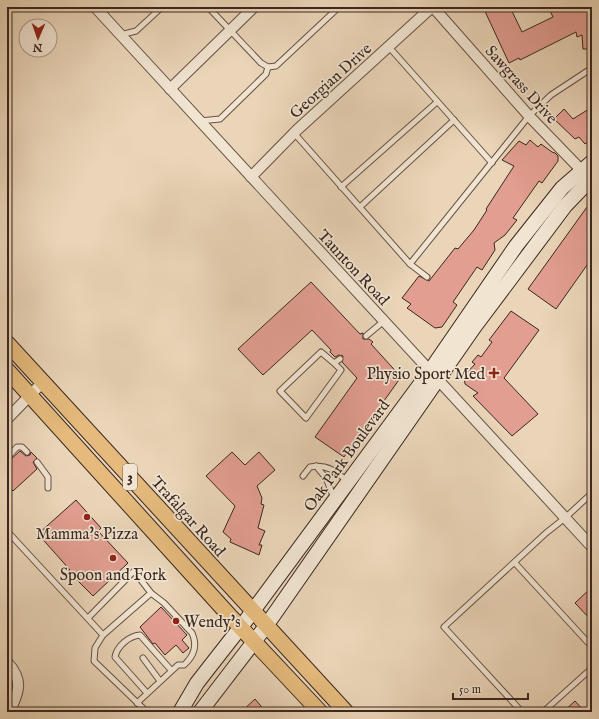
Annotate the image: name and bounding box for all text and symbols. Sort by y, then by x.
north arrow [18,18,58,58]
street label: Georgian Drive [286,39,377,124]
text: N [32,40,44,54]
street label: Sawgrass Drive [480,42,561,129]
street label: Taunton Road [312,226,393,311]
place label: Physio Sport Med [367,365,485,385]
marker: Physio Sport Med [488,367,500,379]
street label: Oak Park Boulevard [300,396,395,516]
road number: 3 [123,464,137,490]
street label: Trafalgar Road [146,473,229,562]
marker: Mamma's Pizza [82,512,92,522]
place label: Mamma's Pizza [36,525,138,545]
marker: Spoon and Fork [108,553,118,563]
place label: Spoon and Fork [60,566,167,586]
place label: Wendy's [184,613,241,633]
marker: Wendy's [171,616,181,626]
scale bar [453,675,528,701]
text: 50 m [459,682,481,697]

